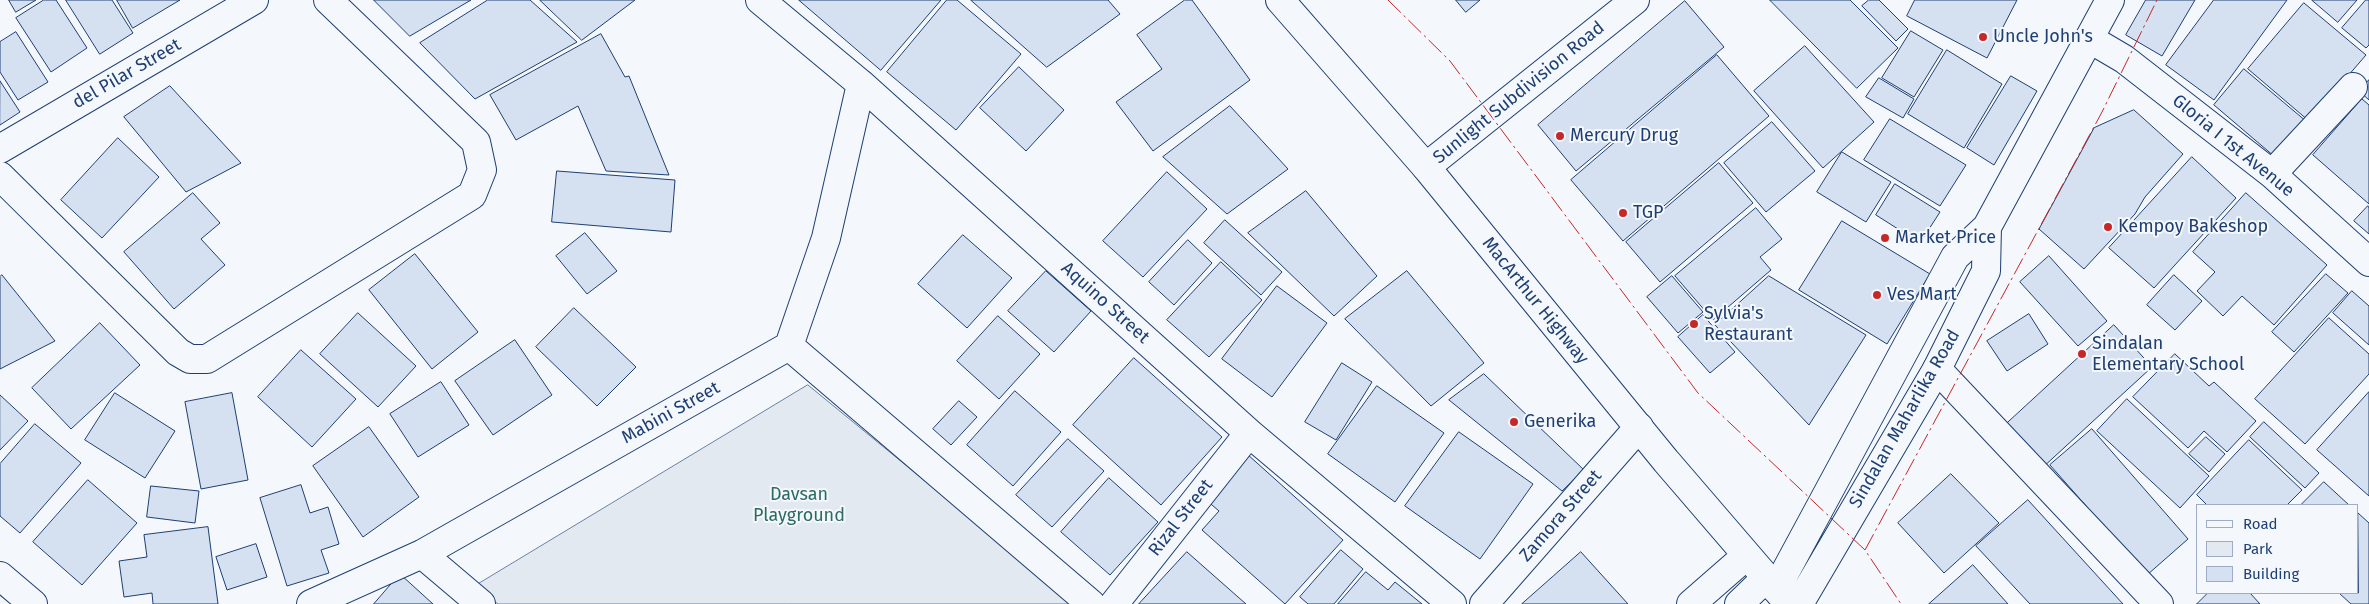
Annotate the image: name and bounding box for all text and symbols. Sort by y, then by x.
street label: Sunlight Subdivision Road [1429,17,1609,169]
place label: Uncle John's [1993,26,2093,48]
marker: Uncle John's [1977,31,1989,43]
street label: del Pilar Street [69,34,185,114]
street label: Gloria I 1st Avenue [2168,90,2298,202]
place label: Mercury Drug [1570,125,1678,147]
marker: Mercury Drug [1554,130,1566,142]
place label: TGP [1633,202,1663,224]
marker: TGP [1617,207,1629,219]
place label: Kempoy Bakeshop [2118,216,2268,238]
marker: Kempoy Bakeshop [2102,221,2114,233]
place label: Market Price [1895,227,1996,249]
marker: Market Price [1879,232,1891,244]
street label: MacArthur Highway [1477,233,1593,369]
street label: Aquino Street [1056,258,1154,348]
place label: Ves Mart [1887,284,1957,306]
marker: Ves Mart [1871,289,1883,301]
place label: Sylvia's Restaurant [1704,303,1793,346]
marker: Sylvia's Restaurant [1688,318,1700,330]
street label: Sindalan Maharlika Road [1845,326,1965,512]
place label: Sindalan Elementary School [2092,333,2244,376]
marker: Sindalan Elementary School [2076,348,2088,360]
street label: Mabini Street [618,377,724,449]
place label: Generika [1524,411,1596,433]
marker: Generika [1508,416,1520,428]
street label: Zamora Street [1515,466,1607,566]
street label: Rizal Street [1144,475,1218,561]
park label: Davsan Playground [753,484,845,526]
legend [2196,504,2359,594]
text: Road [2243,515,2278,533]
text: Park [2243,540,2273,558]
text: Building [2243,565,2299,583]

